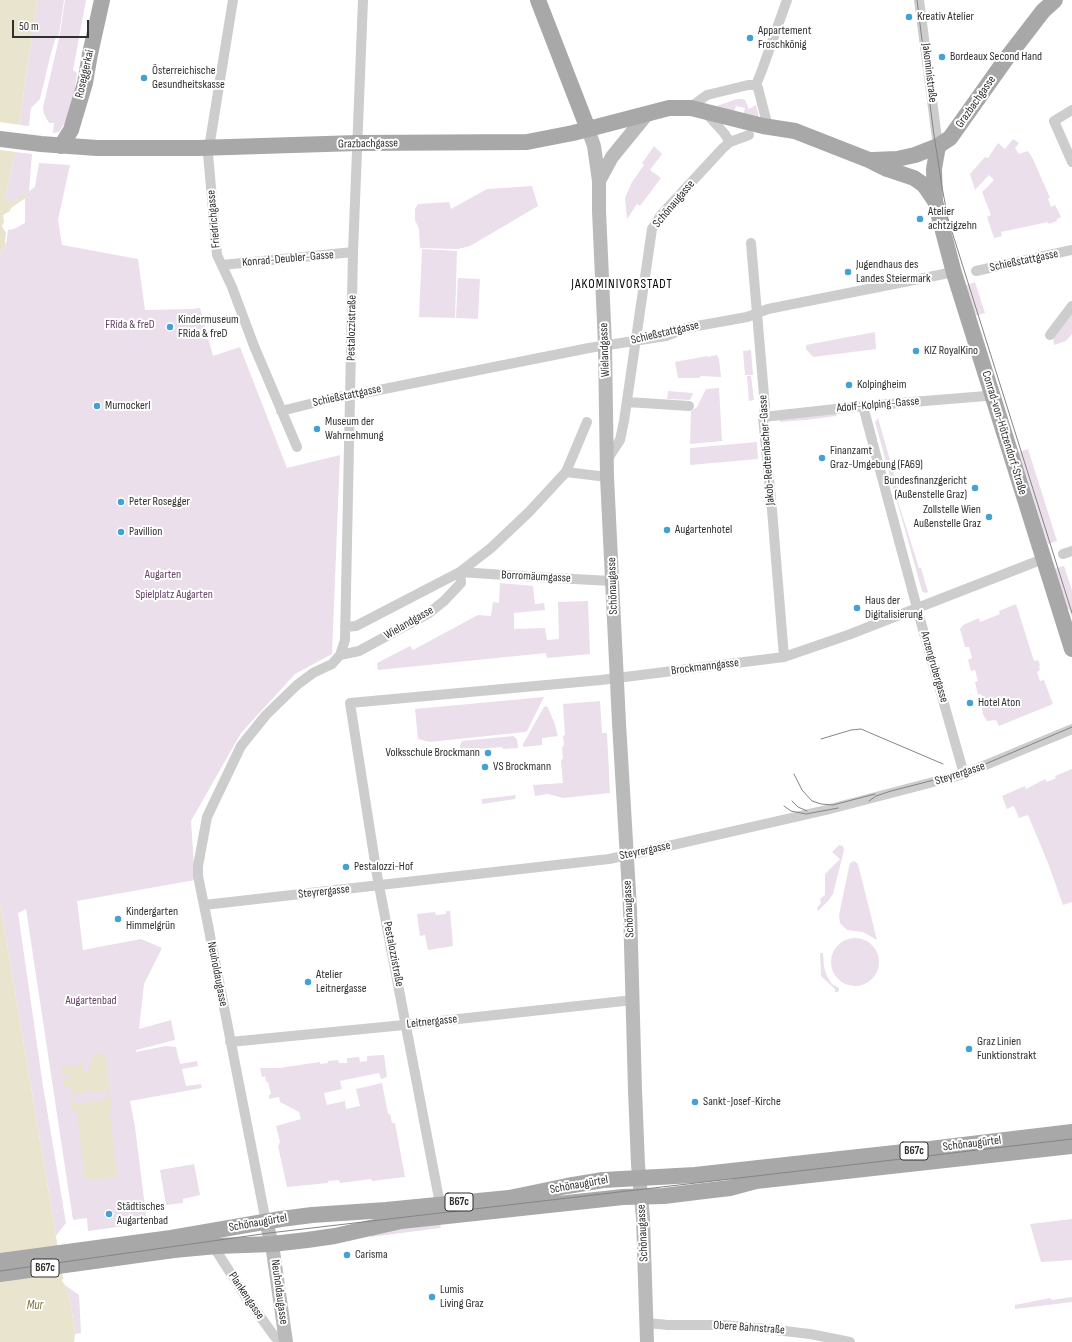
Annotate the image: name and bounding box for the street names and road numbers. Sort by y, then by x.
street label: Jakoministraße [918,43,940,103]
street label: Roseggerkai [73,49,97,99]
street label: Grazbachgasse [953,73,999,131]
street label: Grazbachgasse [338,136,398,152]
street label: Schönaugasse [650,177,698,231]
street label: Friedrichgasse [204,189,224,249]
street label: Schießstattgasse [988,247,1060,275]
street label: Konrad-Deubler-Gasse [242,248,334,270]
street label: Pestalozzistraße [344,295,360,361]
street label: Schießstattgasse [629,318,701,348]
street label: Wielandgasse [597,323,613,377]
street label: Conrad-von-Hötzendorf-Straße [978,369,1030,497]
street label: Schießstattgasse [311,382,383,410]
street label: Jakob-Redtenbacher-Gasse [756,394,778,506]
street label: Adolf-Kolping-Gasse [836,394,920,416]
street label: Schönaugasse [605,557,621,615]
street label: Borromäumgasse [501,568,571,586]
street label: Wielandgasse [382,603,436,643]
street label: Anzengrubergasse [917,630,951,704]
street label: Brockmanngasse [670,656,740,678]
street label: Steyrergasse [933,759,987,789]
street label: Steyrergasse [618,839,672,863]
street label: Schönaugasse [620,880,638,938]
street label: Steyrergasse [297,882,351,902]
street label: Pestalozzistraße [380,920,406,988]
street label: Neuholdaugasse [204,940,230,1008]
street label: Leitnergasse [406,1012,458,1032]
street label: Schönaugürtel [942,1133,1002,1155]
road number: B67c [900,1142,928,1160]
street label: Schönaugürtel [549,1173,609,1197]
road number: B67c [445,1193,473,1211]
street label: Schönaugasse [634,1204,652,1262]
street label: Schönaugürtel [228,1211,288,1235]
road number: B67c [31,1259,59,1277]
street label: Neuholdaugasse [267,1259,291,1325]
street label: Plankengasse [225,1270,267,1322]
street label: Obere Bahnstraße [713,1318,785,1338]

